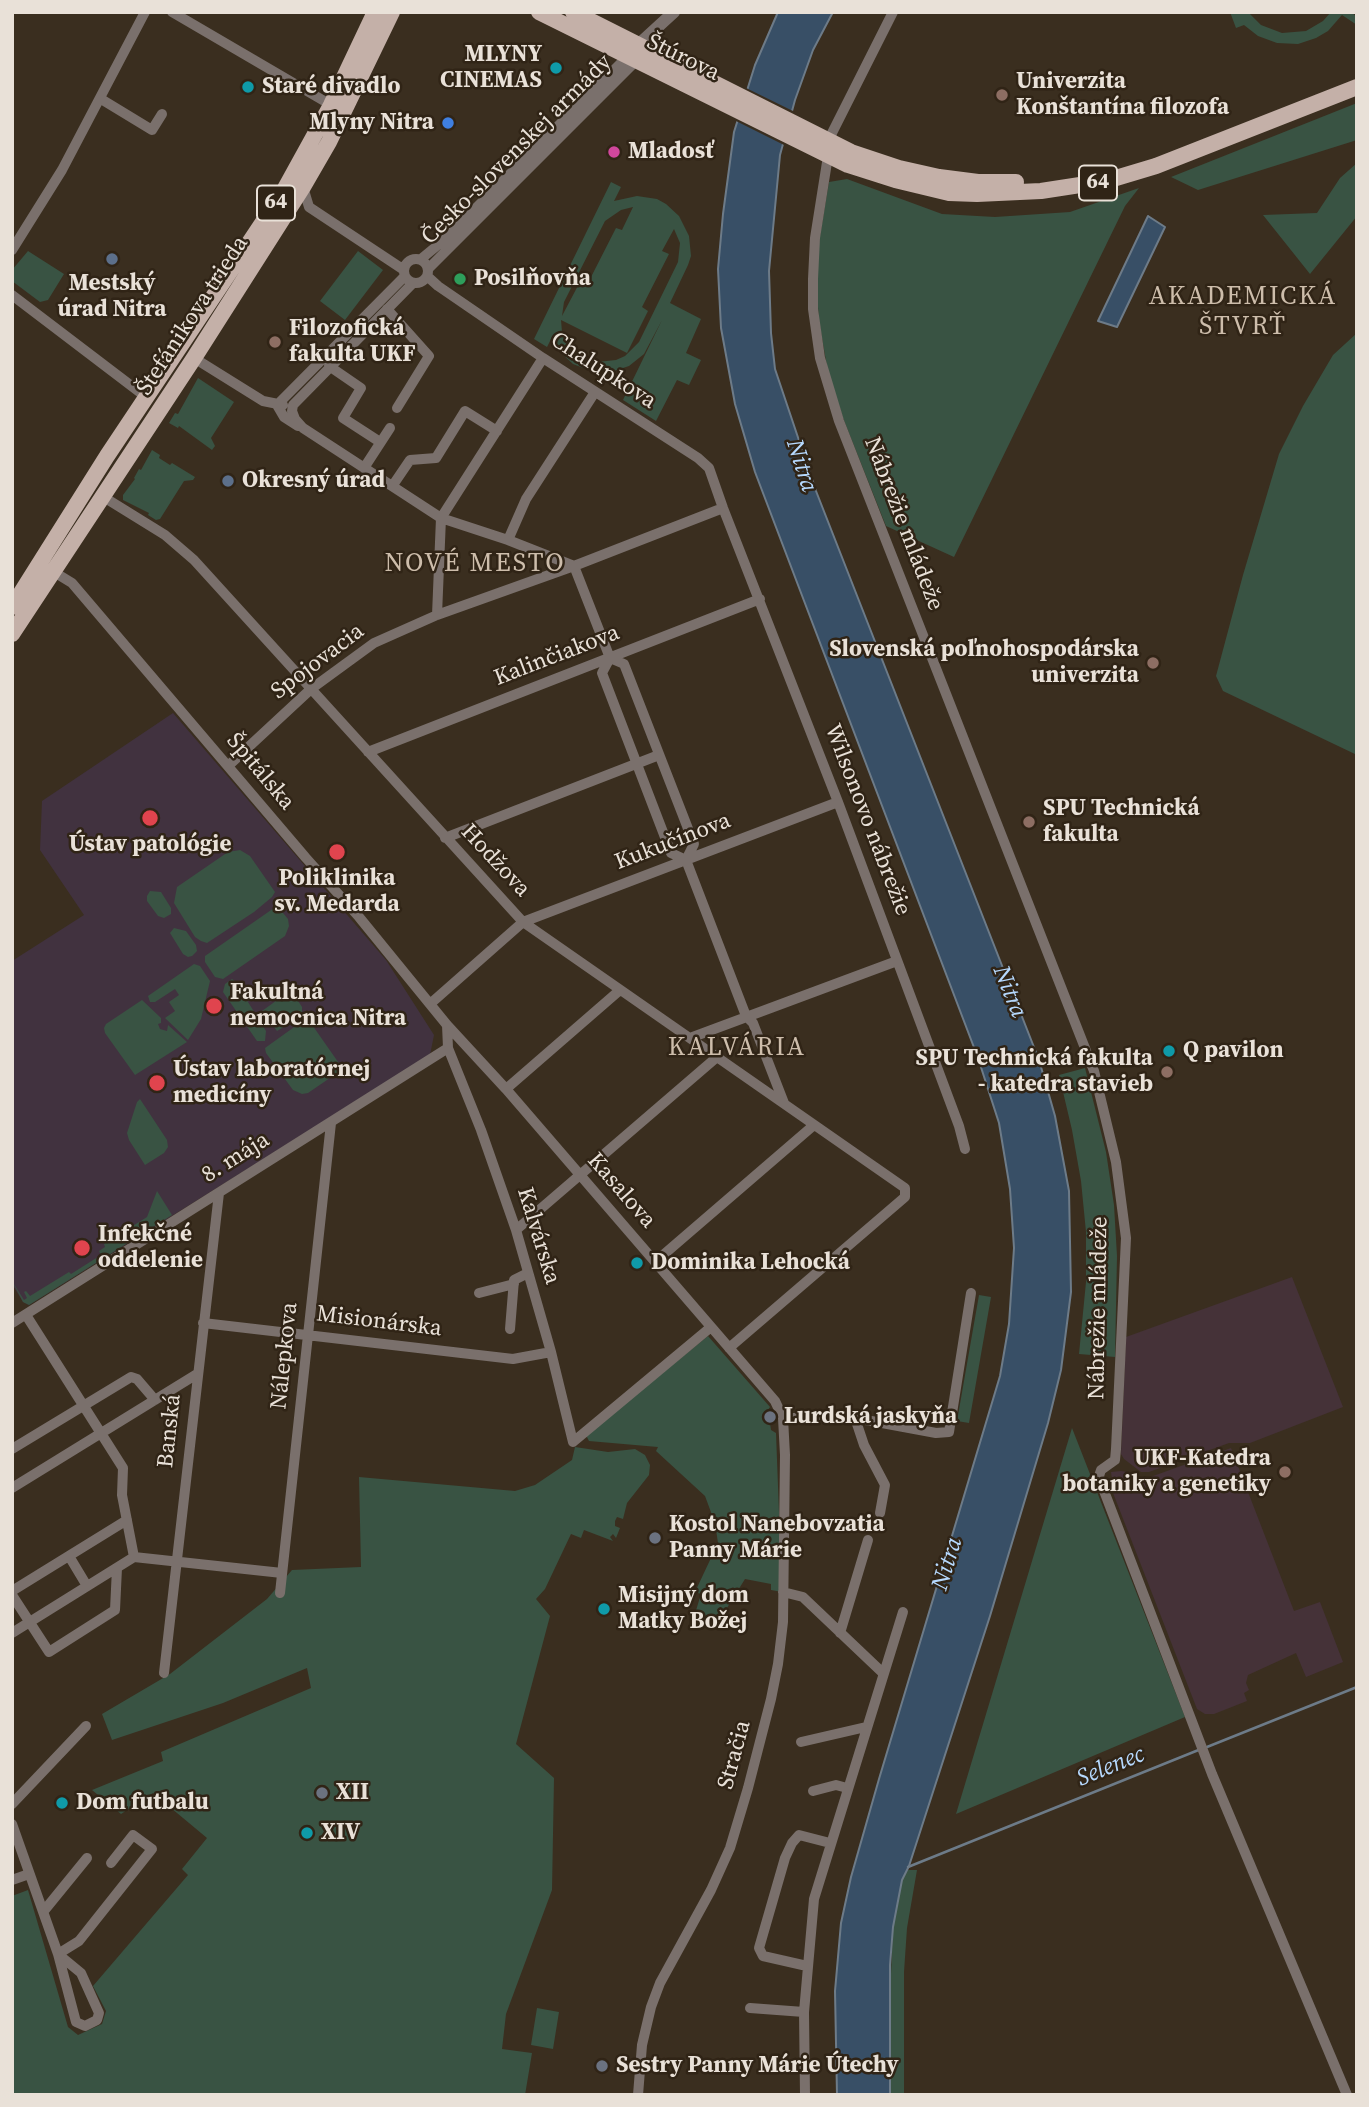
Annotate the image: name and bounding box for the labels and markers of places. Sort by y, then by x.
place label: MLYNY CINEMAS [440,41,542,95]
marker: MLYNY CINEMAS [548,60,564,76]
place label: Univerzita Konštantína filozofa [1016,68,1229,122]
place label: Staré divadlo [262,73,400,101]
marker: Staré divadlo [240,79,256,95]
marker: Univerzita Konštantína filozofa [994,87,1010,103]
place label: Mlyny Nitra [309,109,434,137]
marker: Mlyny Nitra [440,115,456,131]
place label: Mladosť [628,138,713,166]
marker: Mladosť [606,144,622,160]
marker: Mestský úrad Nitra [104,251,120,267]
place label: Posilňovňa [474,265,591,293]
place label: Mestský úrad Nitra [58,270,166,324]
marker: Posilňovňa [452,271,468,287]
place label: Filozofická fakulta UKF [289,315,416,369]
marker: Filozofická fakulta UKF [267,334,283,350]
place label: Okresný úrad [242,467,385,495]
marker: Okresný úrad [220,473,236,489]
place label: Slovenská poľnohospodárska univerzita [829,636,1139,690]
marker: Slovenská poľnohospodárska univerzita [1145,655,1161,671]
place label: SPU Technická fakulta [1043,795,1200,849]
marker: Ústav patológie [140,808,160,828]
marker: SPU Technická fakulta [1021,814,1037,830]
place label: Ústav patológie [69,831,231,859]
marker: Poliklinika sv. Medarda [327,842,347,862]
place label: Poliklinika sv. Medarda [274,865,400,919]
place label: Fakultná nemocnica Nitra [230,979,406,1033]
marker: Fakultná nemocnica Nitra [204,996,224,1016]
place label: Q pavilon [1183,1037,1284,1065]
marker: Q pavilon [1161,1043,1177,1059]
place label: SPU Technická fakulta - katedra stavieb [916,1045,1153,1099]
place label: Ústav laboratórnej medicíny [173,1056,370,1110]
marker: SPU Technická fakulta - katedra stavieb [1159,1064,1175,1080]
marker: Ústav laboratórnej medicíny [147,1073,167,1093]
place label: Infekčné oddelenie [98,1221,203,1275]
marker: Infekčné oddelenie [72,1238,92,1258]
place label: Dominika Lehocká [651,1249,850,1277]
marker: Dominika Lehocká [629,1255,645,1271]
place label: Lurdská jaskyňa [784,1403,957,1431]
marker: Lurdská jaskyňa [762,1409,778,1425]
place label: UKF-Katedra botaniky a genetiky [1062,1445,1271,1499]
marker: UKF-Katedra botaniky a genetiky [1277,1464,1293,1480]
place label: Kostol Nanebovzatia Panny Márie [669,1511,885,1565]
marker: Kostol Nanebovzatia Panny Márie [647,1530,663,1546]
place label: Misijný dom Matky Božej [618,1582,749,1636]
marker: Misijný dom Matky Božej [596,1601,612,1617]
place label: XII [336,1779,369,1807]
marker: XII [314,1785,330,1801]
place label: Dom futbalu [76,1789,209,1817]
marker: Dom futbalu [54,1795,70,1811]
place label: XIV [321,1819,360,1847]
marker: XIV [299,1825,315,1841]
place label: Sestry Panny Márie Útechy [616,2052,899,2080]
marker: Sestry Panny Márie Útechy [594,2058,610,2074]

